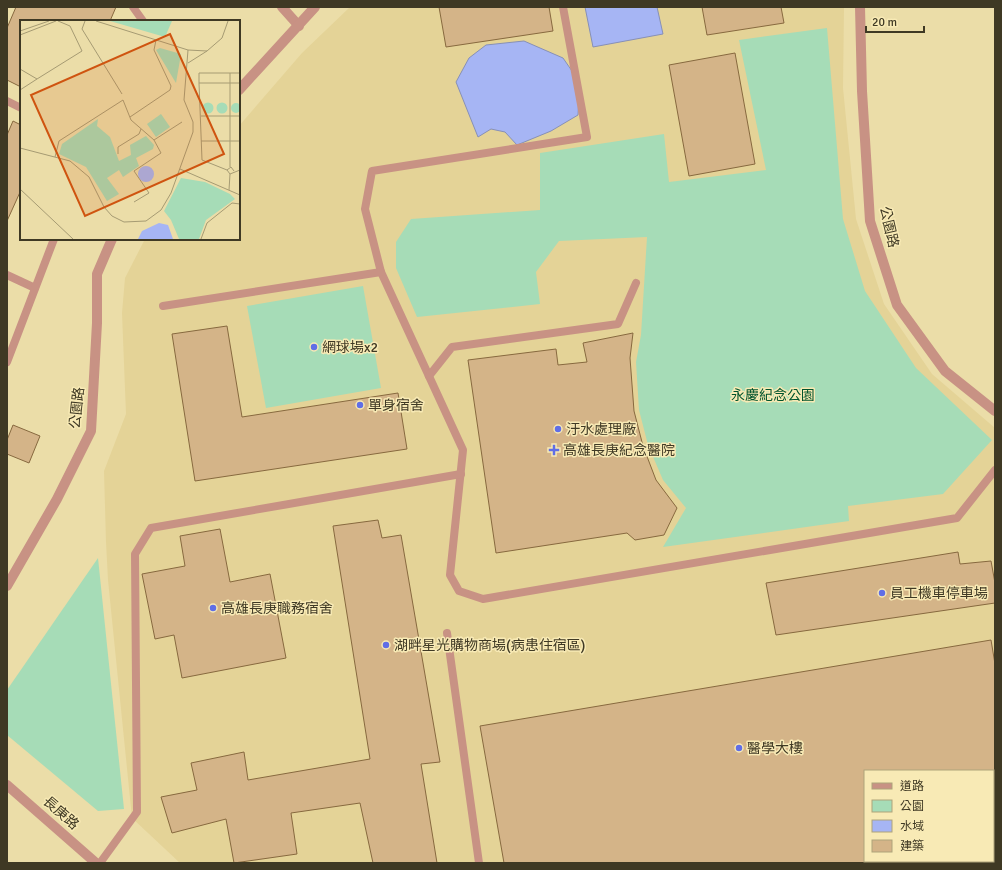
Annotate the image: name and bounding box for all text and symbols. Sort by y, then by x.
scale bar [866,8,924,34]
text: 20 m [872,15,897,30]
inset map [20,20,240,240]
street label: 公園路 [876,205,902,249]
place label: 網球場x2 [322,339,378,356]
marker: 網球場x2 [309,342,319,352]
street label: 公園路 [66,386,88,430]
park label: 永慶紀念公園 [731,387,815,404]
place label: 單身宿舍 [368,397,424,414]
marker: 單身宿舍 [355,400,365,410]
place label: 汙水處理廠 [566,421,636,438]
marker: 汙水處理廠 [553,424,563,434]
place label: 高雄長庚紀念醫院 [563,442,675,459]
marker: 高雄長庚紀念醫院 [548,444,560,456]
place label: 員工機車停車場 [890,585,988,602]
marker: 員工機車停車場 [877,588,887,598]
place label: 高雄長庚職務宿舍 [221,600,333,617]
marker: 高雄長庚職務宿舍 [208,603,218,613]
place label: 湖畔星光購物商場(病患住宿區) [394,637,585,654]
marker: 湖畔星光購物商場(病患住宿區) [381,640,391,650]
place label: 醫學大樓 [747,740,803,757]
marker: 醫學大樓 [734,743,744,753]
legend [864,770,994,862]
text: 道路 [900,779,924,794]
street label: 長庚路 [40,793,82,833]
text: 公園 [900,799,924,814]
text: 水域 [900,819,924,834]
text: 建築 [900,839,924,854]

